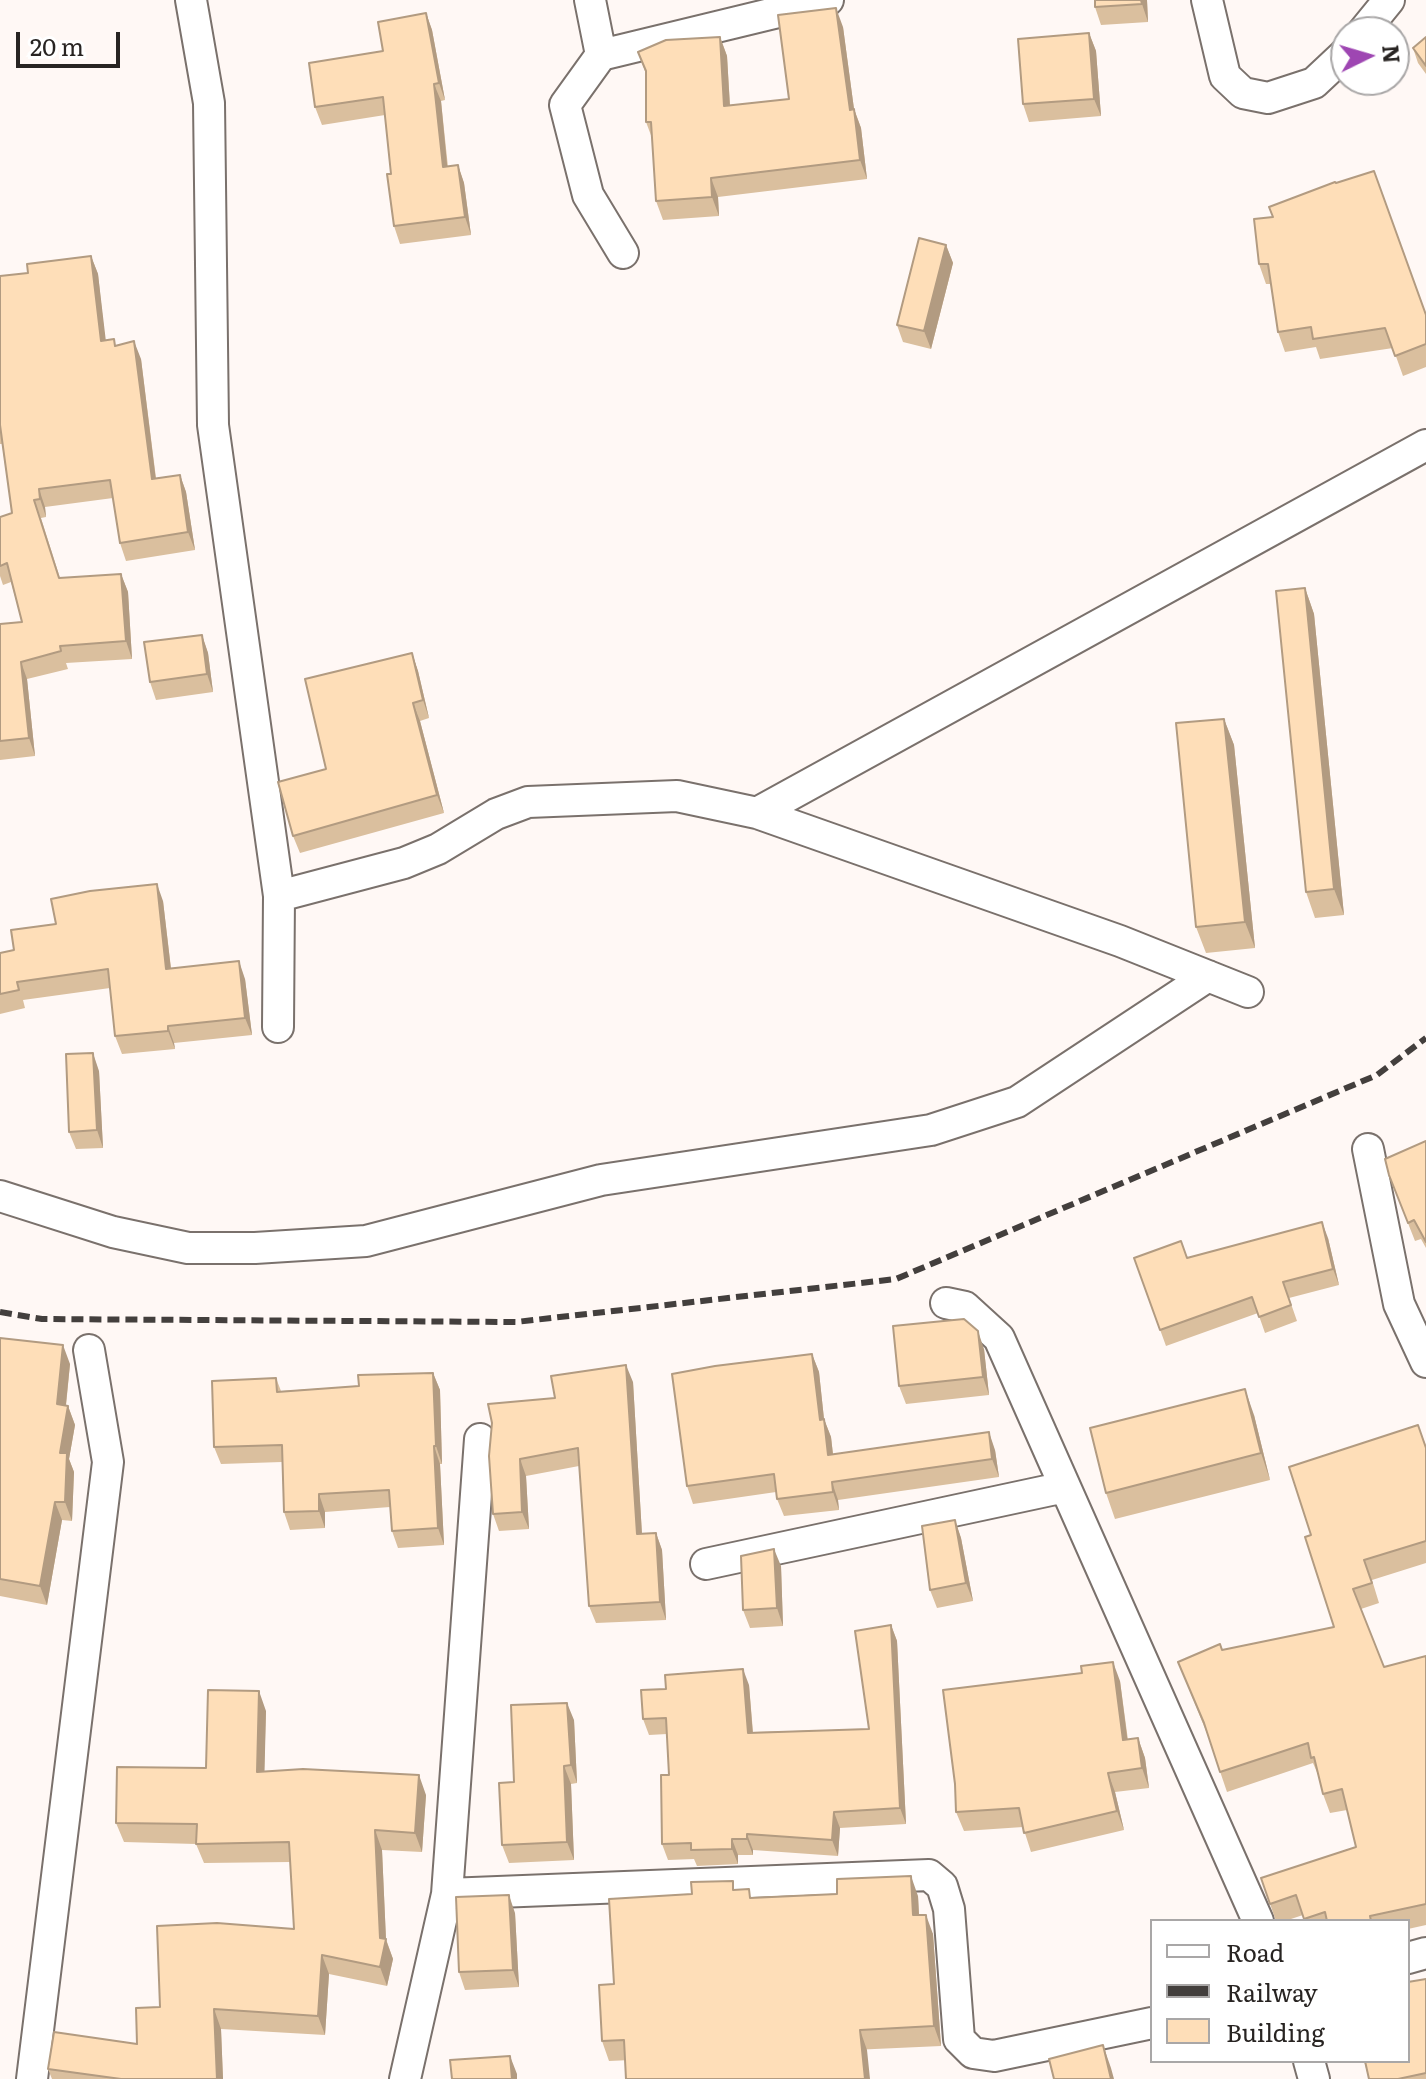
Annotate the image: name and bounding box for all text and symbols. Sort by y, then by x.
scale bar [20,16,124,66]
north arrow [1330,16,1410,96]
text: 20 m [30,28,84,63]
text: N [1375,43,1410,65]
legend [1150,1919,1410,2063]
text: Road [1226,1934,1284,1969]
text: Railway [1226,1974,1318,2009]
text: Building [1226,2014,1325,2049]

